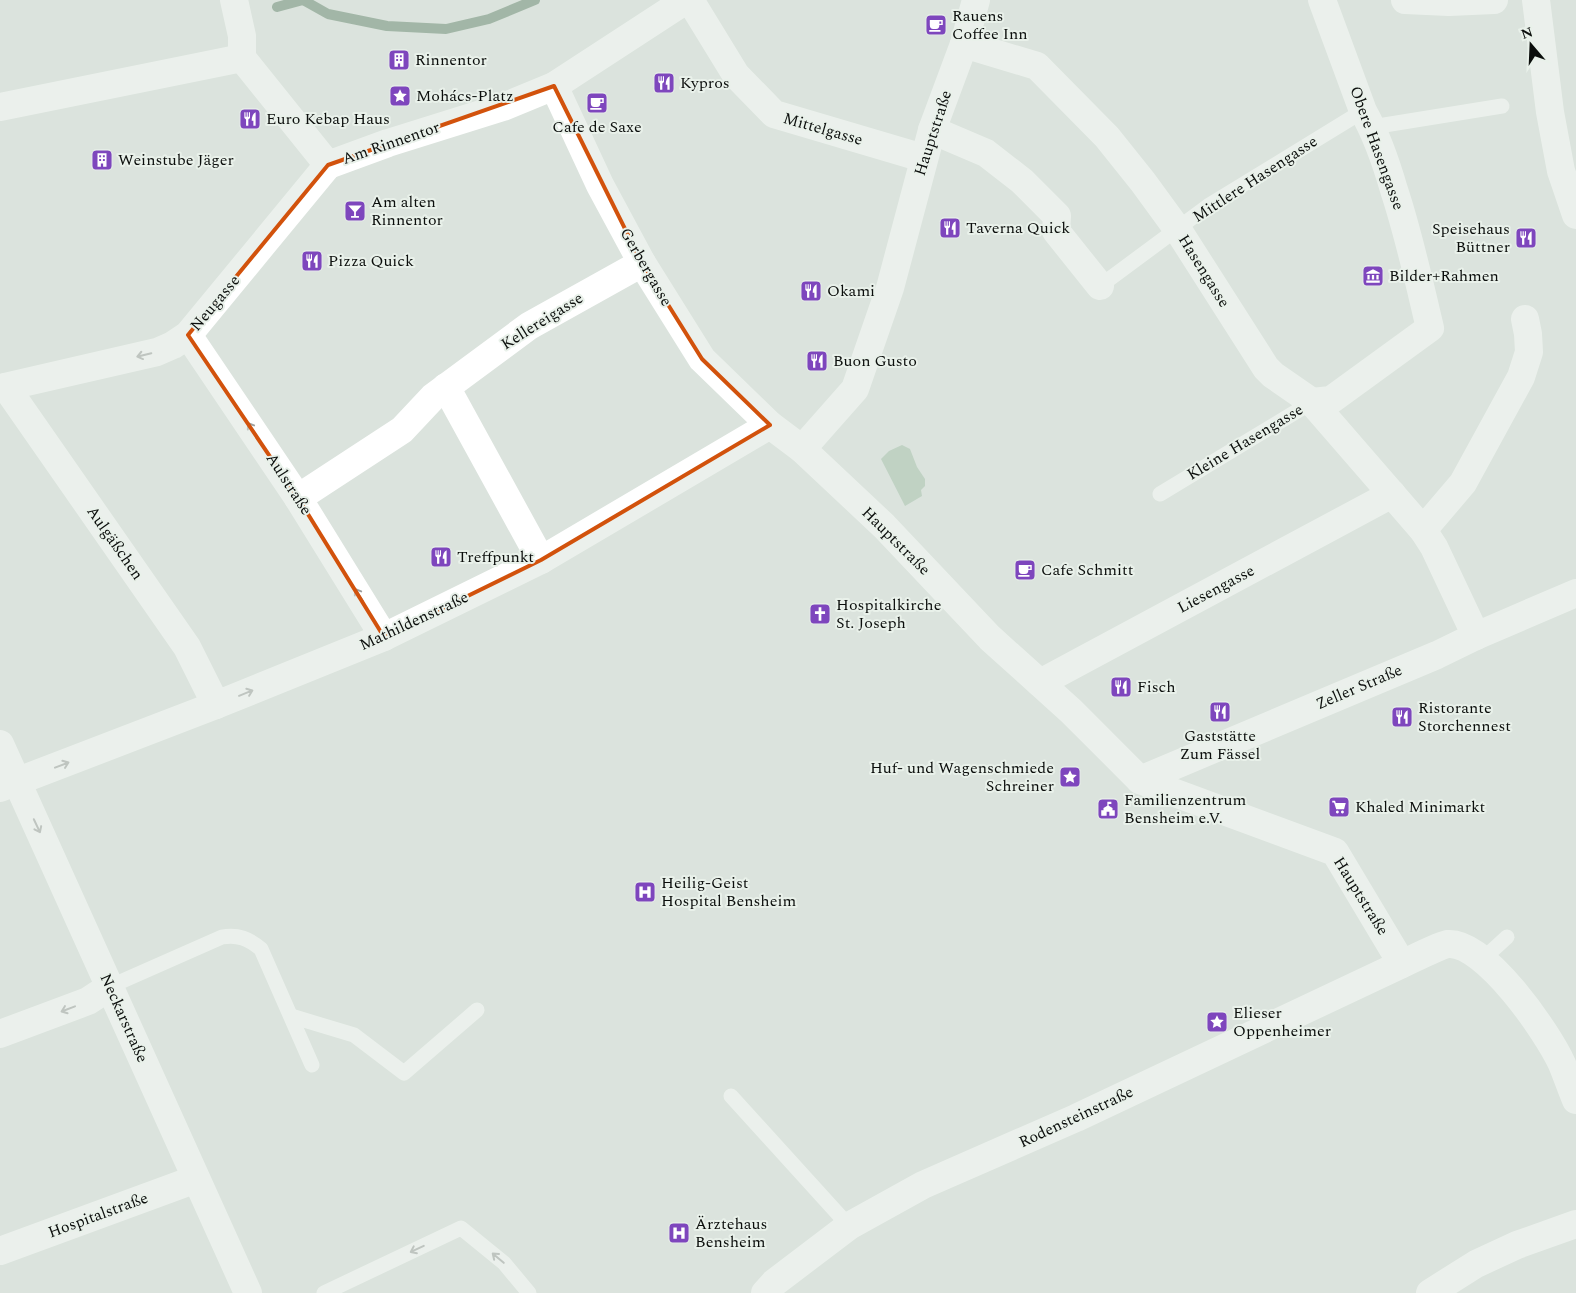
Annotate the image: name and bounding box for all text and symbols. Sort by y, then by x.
place label: Rauens Coffee Inn [952,4,1028,46]
cafe icon: Rauens Coffee Inn [924,13,948,37]
north arrow [1506,20,1556,70]
text: N [1518,21,1536,45]
building icon: Rinnentor [387,48,411,72]
place label: Rinnentor [415,48,487,72]
restaurant icon: Kypros [652,71,676,95]
place label: Kypros [680,71,730,95]
street label: Obere Hasengasse [1343,83,1411,213]
place icon: Mohács-Platz [388,84,412,108]
place label: Mohács-Platz [416,84,514,108]
street label: Hauptstraße [908,87,958,179]
cafe icon: Cafe de Saxe [585,91,609,115]
street label: Mittelgasse [780,106,866,152]
restaurant icon: Euro Kebap Haus [238,107,262,131]
place label: Euro Kebap Haus [266,107,390,131]
street label: Am Rinnentor [339,115,443,171]
place label: Cafe de Saxe [552,115,642,139]
street label: Mittlere Hasengasse [1188,130,1322,228]
building icon: Weinstube Jäger [90,148,114,172]
place label: Weinstube Jäger [118,148,234,172]
place label: Am alten Rinnentor [371,190,443,232]
bar icon: Am alten Rinnentor [343,199,367,223]
restaurant icon: Taverna Quick [938,216,962,240]
place label: Taverna Quick [966,216,1070,240]
place label: Speisehaus Büttner [1432,217,1510,259]
street label: Gerbergasse [614,223,678,311]
restaurant icon: Speisehaus Büttner [1514,226,1538,250]
street label: Hasengasse [1172,230,1236,312]
restaurant icon: Pizza Quick [300,249,324,273]
place label: Pizza Quick [328,249,414,273]
museum icon: Bilder+Rahmen [1361,264,1385,288]
place label: Bilder+Rahmen [1389,264,1499,288]
street label: Neugasse [184,270,246,336]
restaurant icon: Okami [799,279,823,303]
place label: Okami [827,279,875,303]
street label: Kellereigasse [496,286,588,356]
restaurant icon: Buon Gusto [805,349,829,373]
place label: Buon Gusto [833,349,917,373]
one-way arrow [137,351,153,360]
street label: Kleine Hasengasse [1182,398,1308,486]
one-way arrow [247,422,257,436]
street label: Aulstraße [260,448,318,520]
street label: Aulgäßchen [81,501,149,585]
street label: Hauptstraße [856,501,936,581]
restaurant icon: Treffpunkt [429,545,453,569]
place label: Treffpunkt [457,545,534,569]
cafe icon: Cafe Schmitt [1013,558,1037,582]
place label: Cafe Schmitt [1041,558,1134,582]
street label: Liesengasse [1173,559,1259,619]
street label: Mathildenstraße [355,585,473,657]
one-way arrow [353,589,363,603]
place label: Hospitalkirche St. Joseph [836,593,941,635]
church icon: Hospitalkirche St. Joseph [808,602,832,626]
street label: Zeller Straße [1312,658,1406,716]
restaurant icon: Fisch [1109,675,1133,699]
place label: Fisch [1137,675,1176,699]
one-way arrow [238,688,254,697]
place label: Ristorante Storchennest [1418,696,1511,738]
restaurant icon: Gaststätte Zum Fässel [1208,700,1232,724]
restaurant icon: Ristorante Storchennest [1390,705,1414,729]
place label: Gaststätte Zum Fässel [1180,724,1260,766]
place label: Huf- und Wagenschmiede Schreiner [870,756,1054,798]
one-way arrow [55,759,70,768]
place icon: Huf- und Wagenschmiede Schreiner [1058,765,1082,789]
place label: Familienzentrum Bensheim e.V. [1124,788,1246,830]
supermarket icon: Khaled Minimarkt [1327,795,1351,819]
place label: Khaled Minimarkt [1355,795,1486,819]
public building icon: Familienzentrum Bensheim e.V. [1096,797,1120,821]
one-way arrow [33,818,43,833]
street label: Hauptstraße [1327,852,1395,940]
place label: Heilig-Geist Hospital Bensheim [661,871,796,913]
hospital icon: Heilig-Geist Hospital Bensheim [633,880,657,904]
street label: Neckarstraße [94,970,154,1066]
place label: Elieser Oppenheimer [1233,1001,1331,1043]
one-way arrow [61,1005,76,1014]
place icon: Elieser Oppenheimer [1205,1010,1229,1034]
street label: Rodensteinstraße [1015,1080,1137,1154]
street label: Hospitalstraße [45,1186,151,1244]
place label: Ärztehaus Bensheim [695,1212,767,1254]
hospital icon: Ärztehaus Bensheim [667,1221,691,1245]
one-way arrow [410,1245,425,1254]
one-way arrow [491,1253,504,1264]

